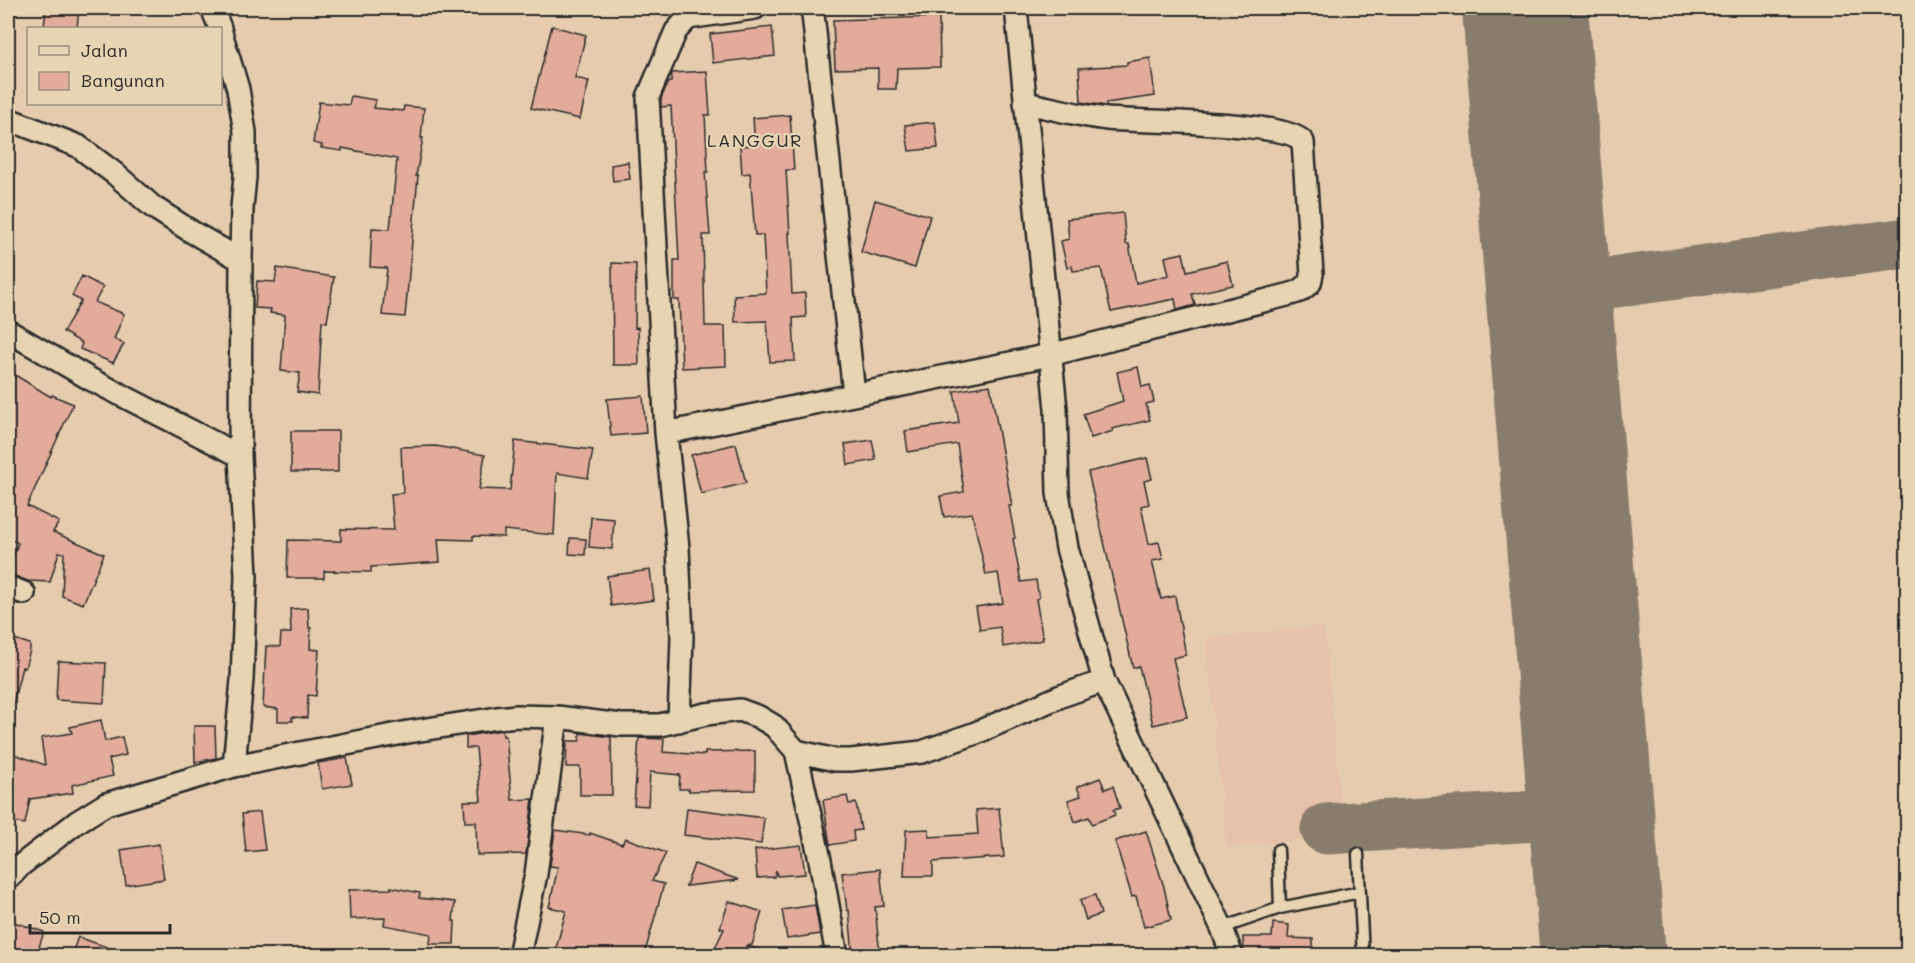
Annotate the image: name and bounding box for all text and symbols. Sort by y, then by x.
legend [27,27,222,105]
text: Jalan [81,38,128,62]
text: Bangunan [81,68,165,92]
district label: LANGGUR [707,128,803,152]
scale bar [30,897,170,935]
text: 50 m [39,905,81,929]

